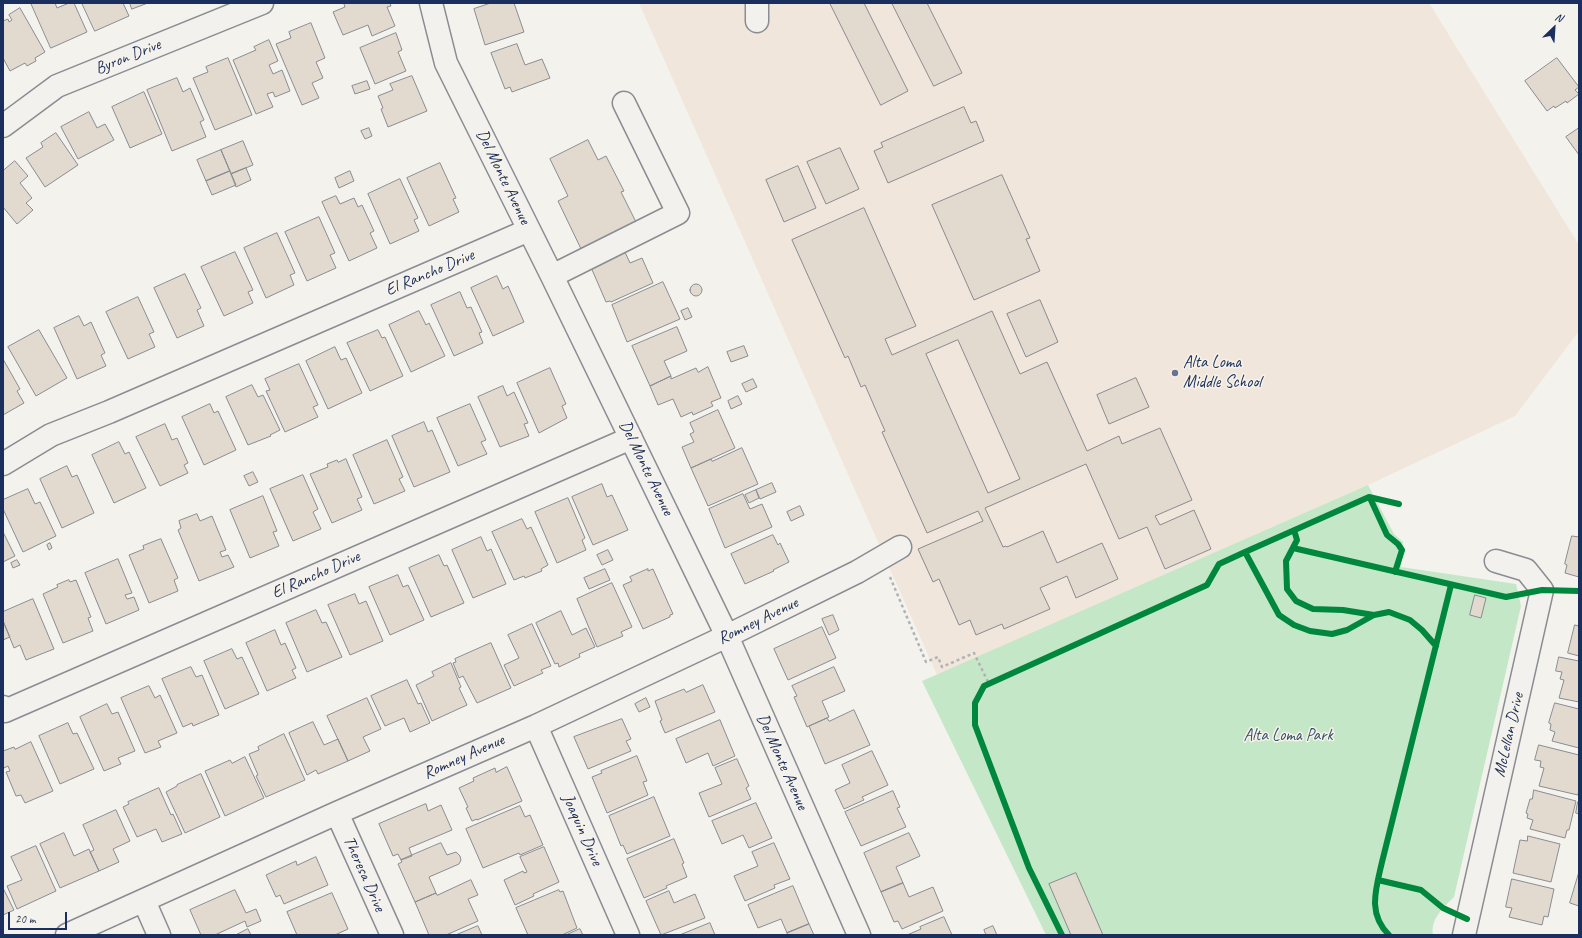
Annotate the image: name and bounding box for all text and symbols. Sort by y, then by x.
north arrow [1534,8,1574,48]
text: N [1553,9,1565,25]
street label: Byron Drive [92,35,164,79]
street label: Del Monte Avenue [471,126,535,228]
street label: El Rancho Drive [383,245,477,301]
place label: Alta Loma Middle School [1183,353,1261,393]
marker: Alta Loma Middle School [1170,368,1180,378]
street label: Del Monte Avenue [614,417,678,519]
street label: El Rancho Drive [269,546,363,604]
street label: Romney Avenue [715,593,801,649]
street label: McLellan Drive [1489,691,1529,779]
street label: Del Monte Avenue [752,711,812,813]
park label: Alta Loma Park [1243,726,1333,746]
street label: Romney Avenue [420,730,508,784]
street label: Joaquin Drive [557,791,607,869]
street label: Theresa Drive [338,833,390,915]
scale bar [10,904,69,930]
text: 20 m [15,911,35,927]

